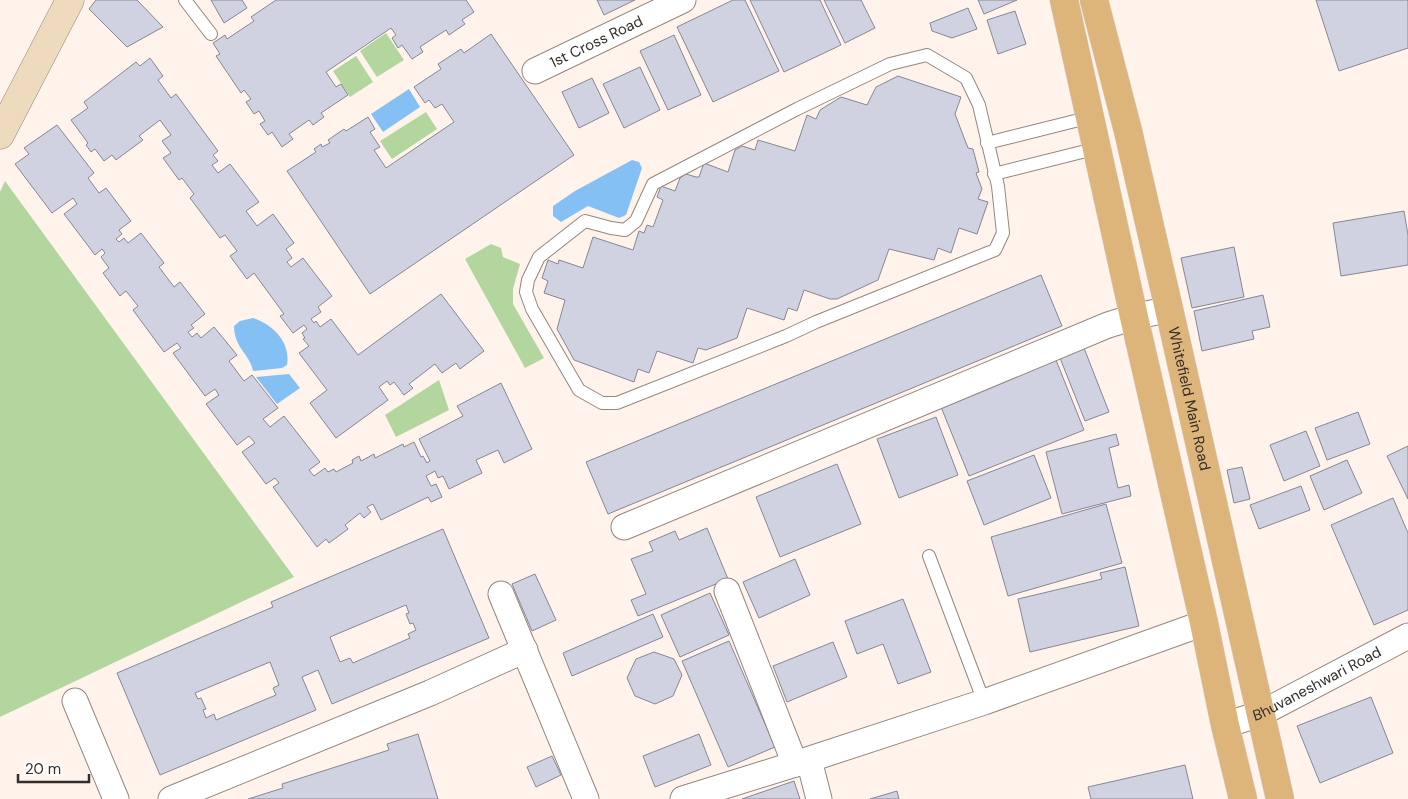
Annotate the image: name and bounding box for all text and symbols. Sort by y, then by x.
street label: 1st Cross Road [547,11,646,72]
street label: Whitefield Main Road [1163,325,1215,472]
street label: Bhuvaneshwari Road [1250,642,1385,726]
scale bar [18,752,89,784]
text: 20 m [25,759,61,779]

